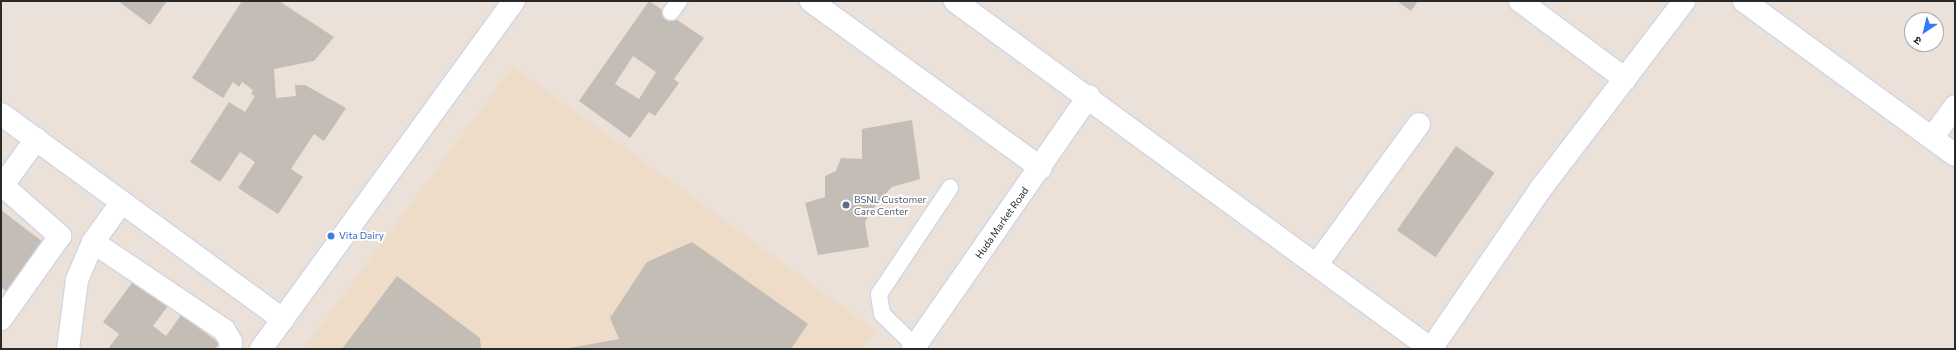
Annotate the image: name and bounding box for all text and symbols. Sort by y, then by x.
north arrow [1904,12,1944,52]
text: उ [1911,34,1924,49]
street label: Huda Market Road [973,185,1031,261]
place label: BSNL Customer Care Center [854,193,926,216]
marker: BSNL Customer Care Center [841,200,851,210]
place label: Vita Dairy [339,230,384,242]
marker: Vita Dairy [326,231,336,241]

